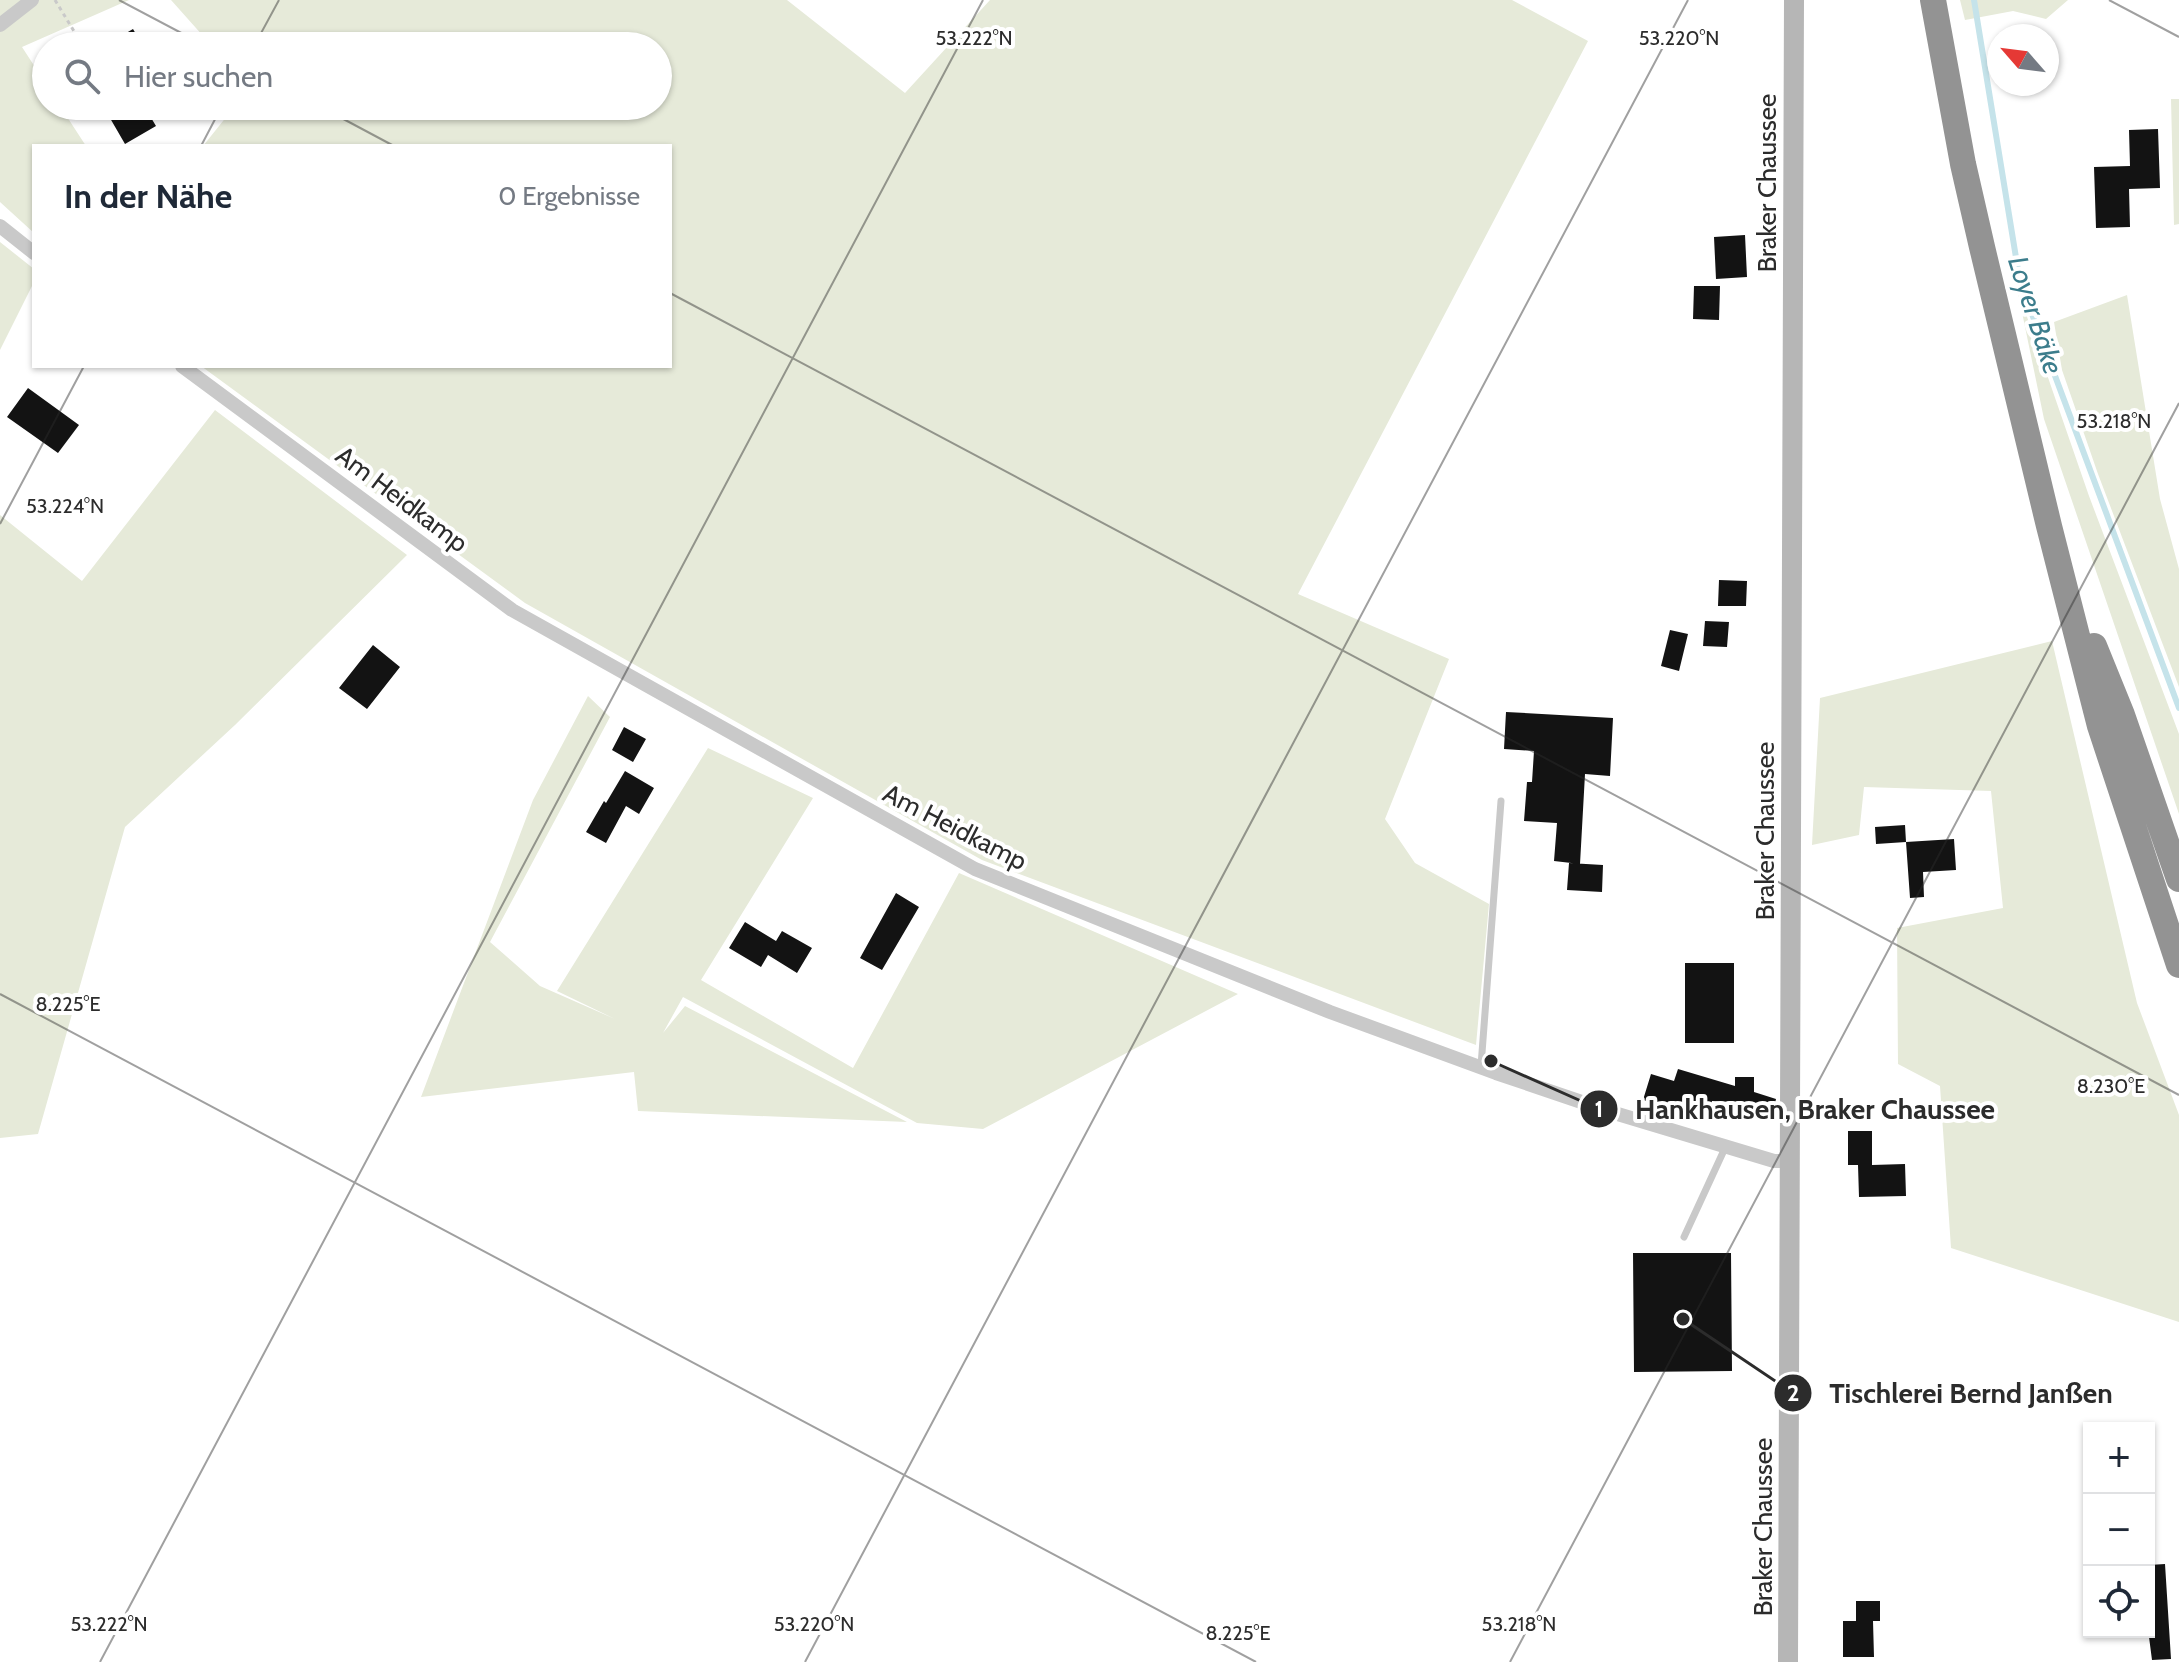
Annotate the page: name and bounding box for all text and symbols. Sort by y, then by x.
north arrow [1987,24,2059,96]
text: 53.222°N [935,26,1013,50]
text: 53.220°N [1639,26,1719,50]
search box [32,32,672,120]
icon: search [60,54,104,98]
text: Hier suchen [124,58,273,95]
street label: Braker Chaussee [1751,94,1783,272]
text: In der Nähe [64,175,232,217]
text: 0 Ergebnisse [498,180,640,212]
water label: Loyer Bäke [2001,252,2071,378]
text: 53.218°N [2077,409,2151,433]
street label: Am Heidkamp [330,439,474,559]
text: 53.224°N [26,494,104,518]
street label: Braker Chaussee [1749,742,1781,920]
street label: Am Heidkamp [878,777,1032,877]
text: 8.225°E [36,992,100,1016]
text: 8.230°E [2077,1074,2145,1098]
callout: Hankhausen, Braker Chaussee [1579,1083,2011,1135]
text: Hankhausen, Braker Chaussee [1635,1092,1995,1126]
text: 1 [1595,1094,1603,1123]
callout: Tischlerei Bernd Janßen [1773,1367,2129,1419]
text: Tischlerei Bernd Janßen [1829,1376,2113,1410]
text: 2 [1787,1378,1799,1407]
map controls [2083,1422,2155,1638]
button: + [2083,1422,2155,1494]
street label: Braker Chaussee [1747,1438,1779,1616]
button: − [2083,1494,2155,1566]
button: locate [2083,1566,2155,1638]
text: 53.222°N [70,1612,148,1636]
text: 53.220°N [774,1612,854,1636]
text: 53.218°N [1482,1612,1556,1636]
text: 8.225°E [1206,1621,1270,1645]

